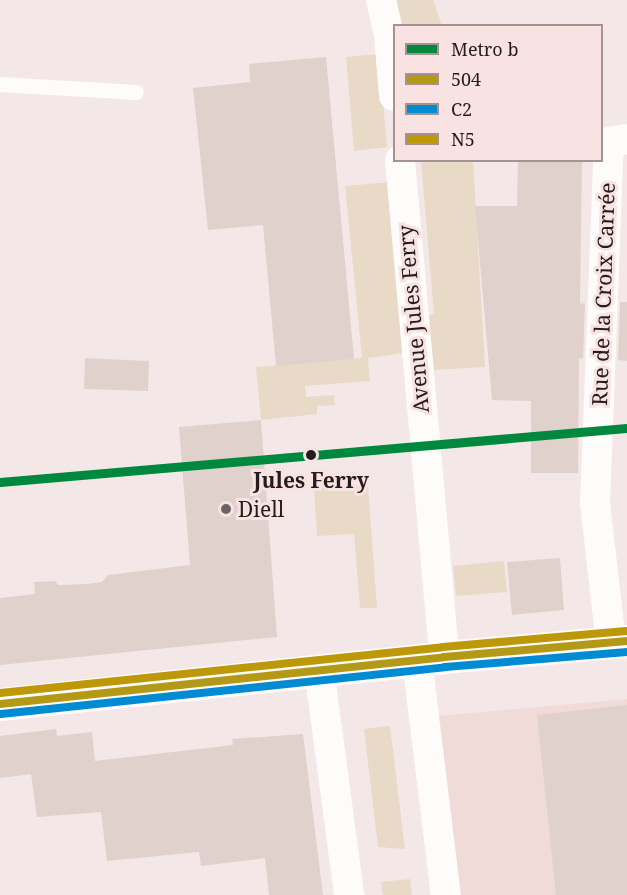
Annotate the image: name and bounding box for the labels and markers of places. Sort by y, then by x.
marker: Jules Ferry [301,445,321,465]
place label: Jules Ferry [253,467,369,493]
place label: Diell [238,496,284,522]
marker: Diell [219,502,233,516]

